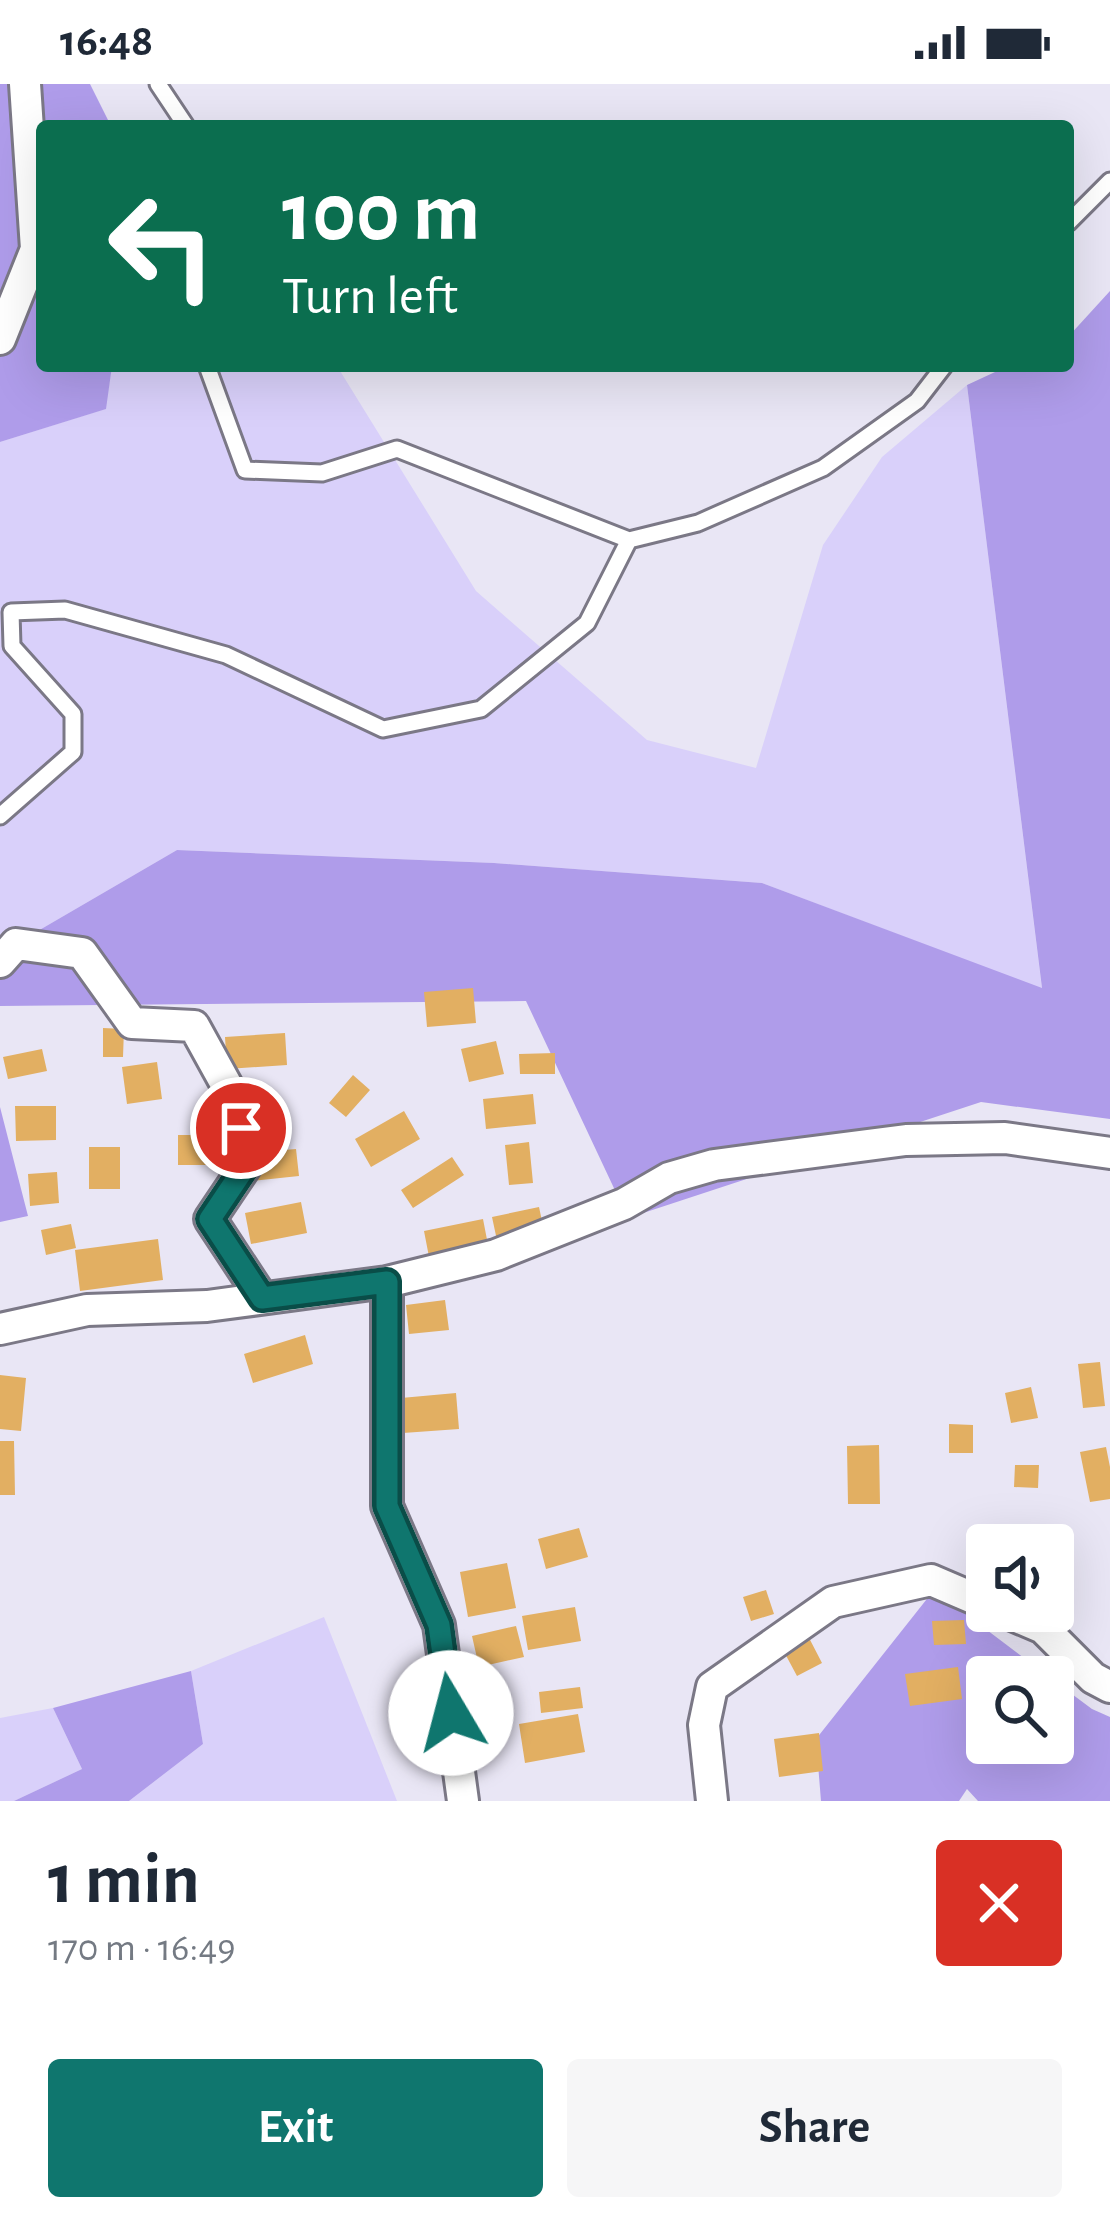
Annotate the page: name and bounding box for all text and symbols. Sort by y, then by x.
text: 16:48 [60,19,153,64]
icon: left [84,168,240,324]
text: 100 m [282,172,480,256]
text: Turn left [282,270,458,324]
pin [190,1077,292,1179]
icon: arrive [208,1095,274,1161]
map controls [966,1524,1074,1764]
button: sound [966,1524,1074,1632]
position arrow [388,1650,514,1776]
button: search [966,1656,1074,1764]
button: close [936,1840,1062,1966]
text: 1 min [48,1844,200,1916]
text: 170 m · 16:49 [48,1929,235,1968]
button: Exit [48,2059,543,2197]
button: Share [567,2059,1062,2197]

